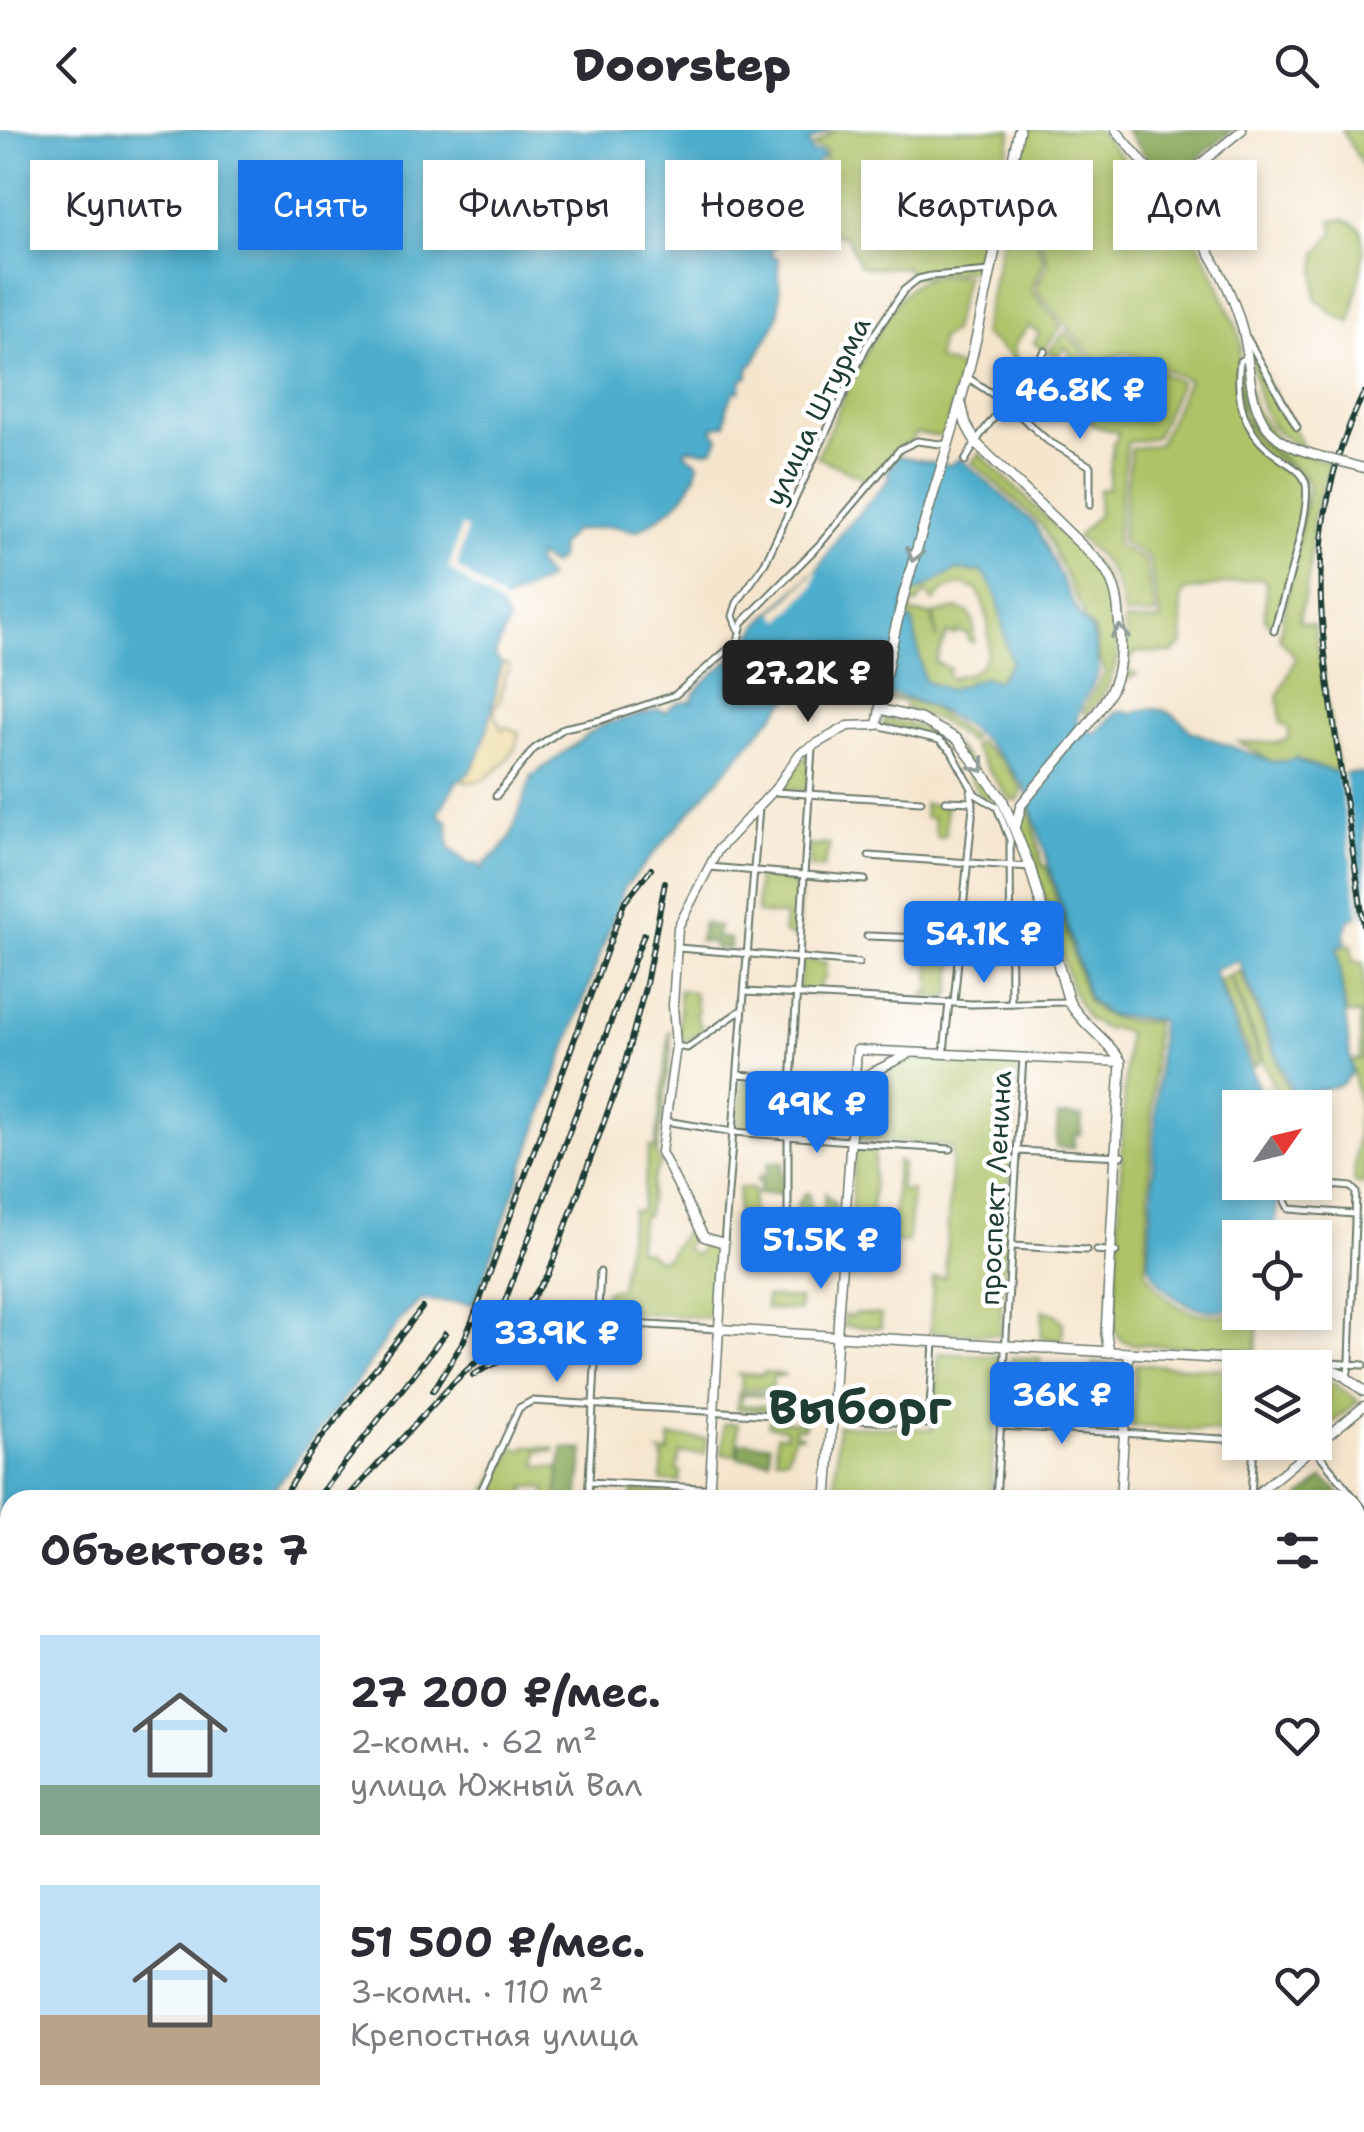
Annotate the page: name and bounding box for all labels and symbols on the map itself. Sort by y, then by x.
street label: улица Штурма [755,310,879,512]
pin: 46.8K ₽ [988,357,1172,442]
one-way arrow [905,546,926,563]
one-way arrow [1110,623,1131,639]
pin: 27.2K ₽ [716,640,900,725]
one-way arrow [967,755,984,773]
pin: 54.1K ₽ [892,901,1076,986]
street label: проспект Ленина [970,1069,1020,1307]
pin: 49K ₽ [747,1071,887,1156]
north arrow [1222,1090,1332,1200]
pin: 51.5K ₽ [729,1207,913,1292]
pin: 33.9K ₽ [465,1300,649,1385]
pin: 36K ₽ [992,1362,1132,1447]
district label: Выборг [768,1375,952,1439]

